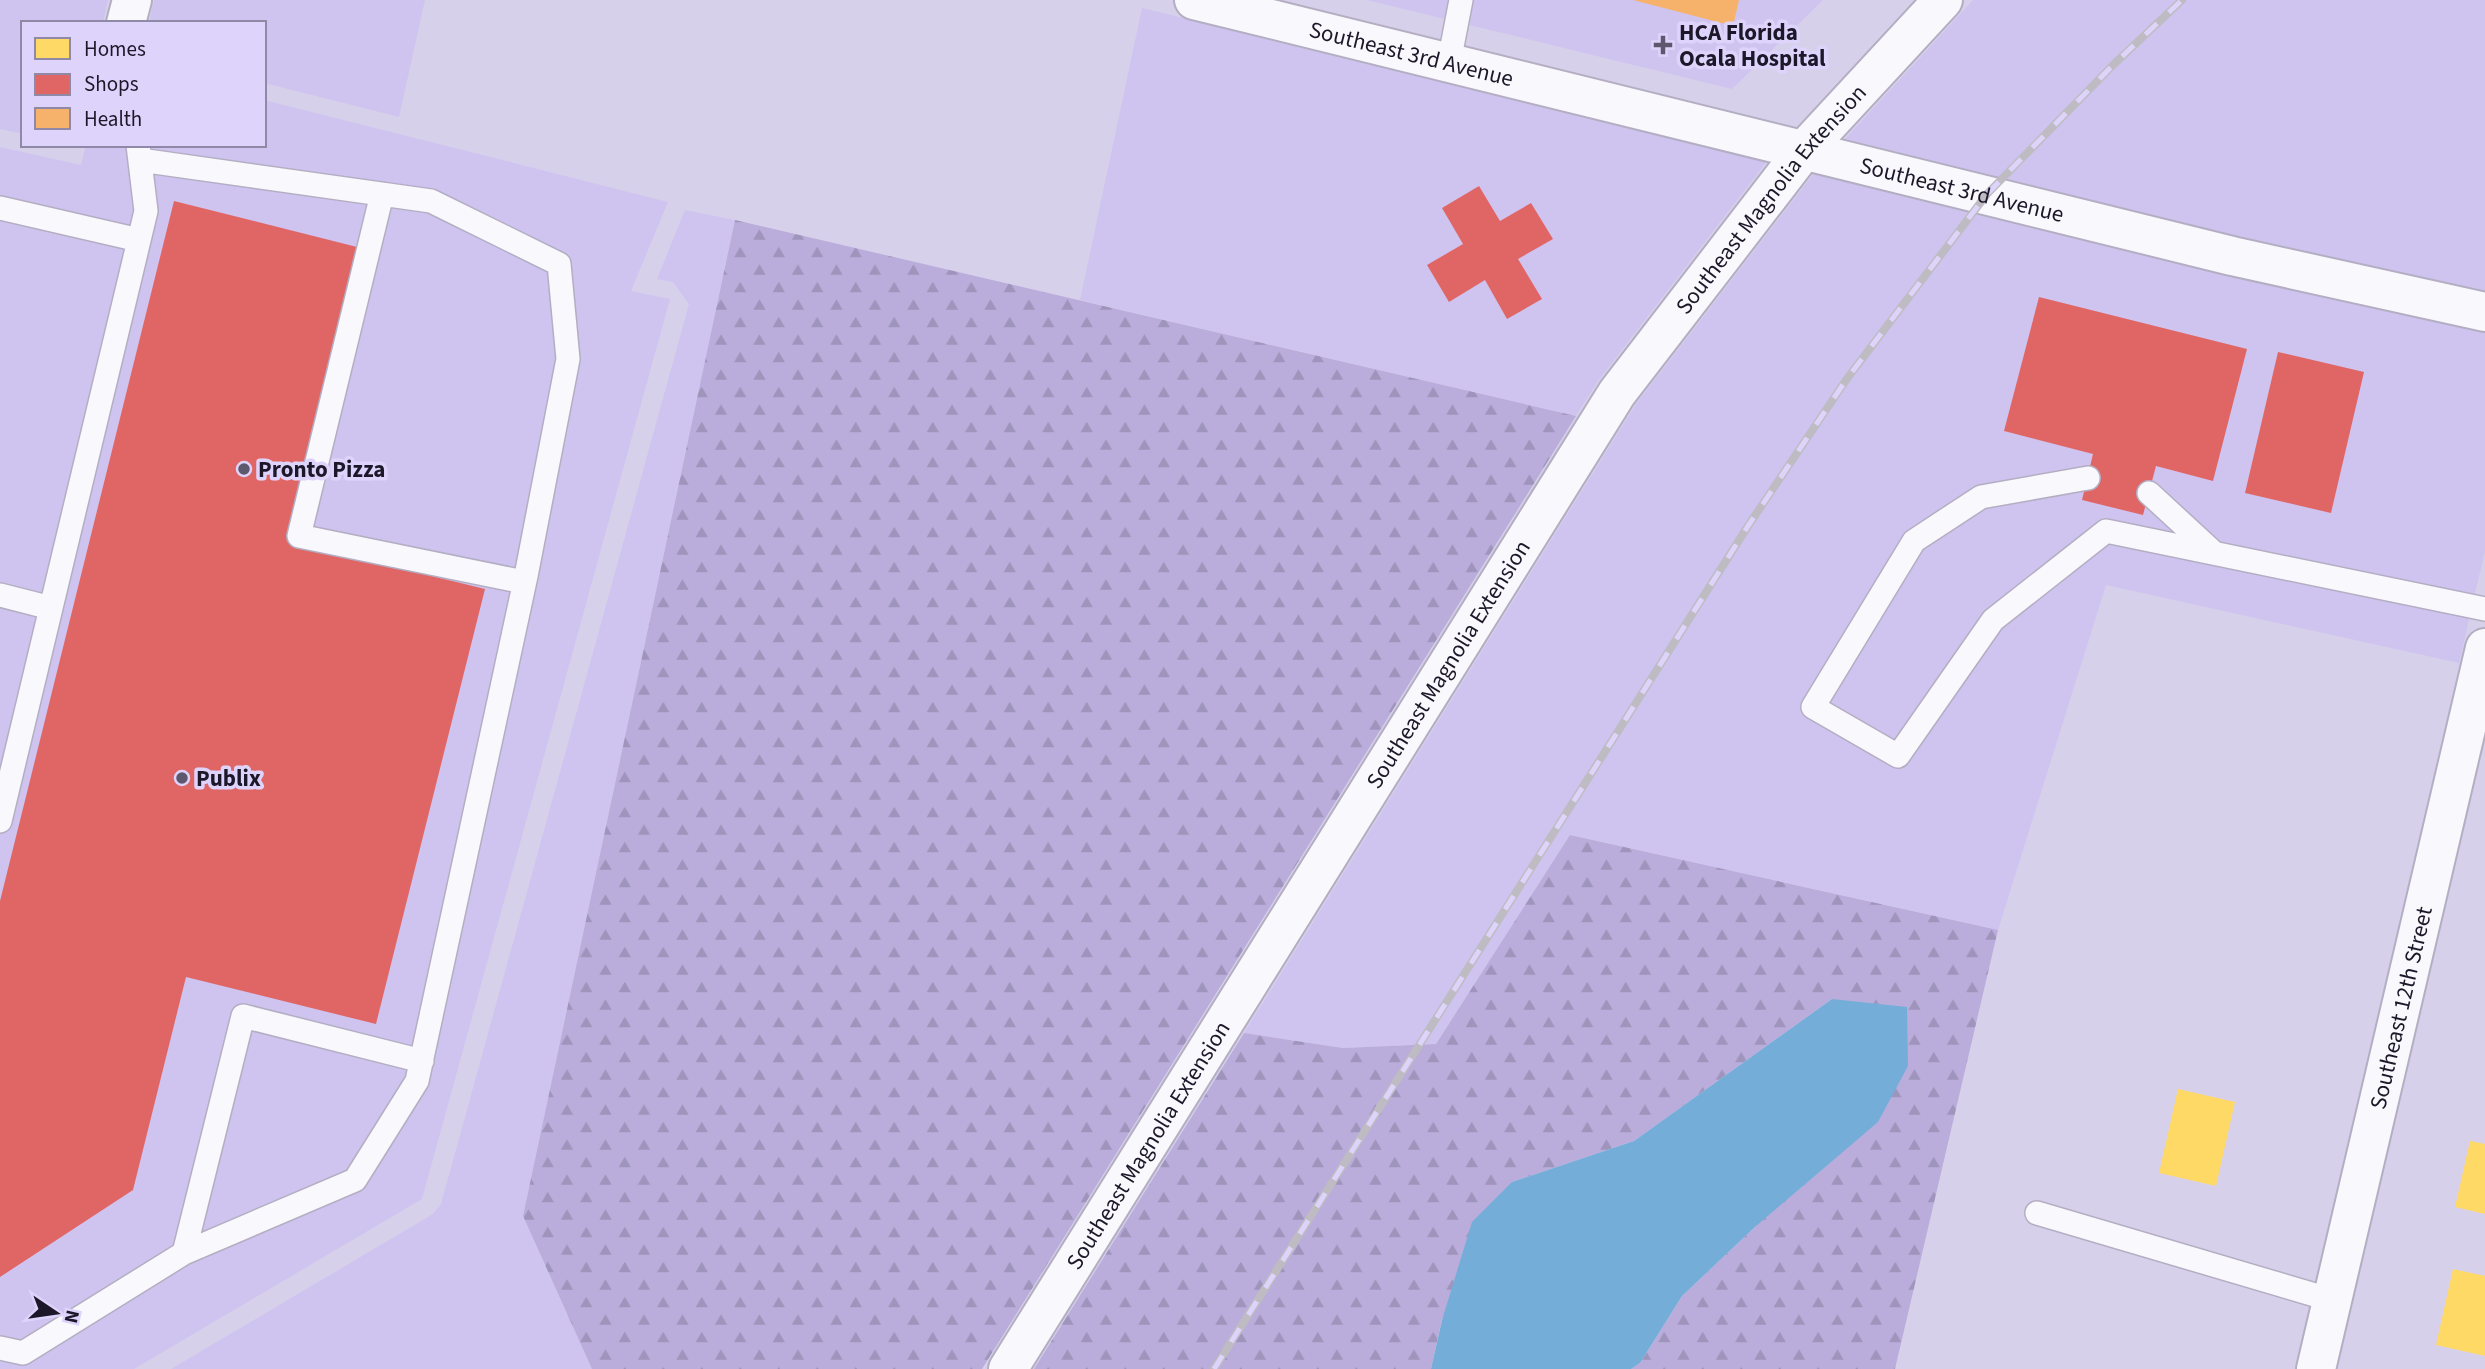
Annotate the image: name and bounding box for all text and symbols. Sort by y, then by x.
street label: Southeast 3rd Avenue [1306,13,1517,95]
place label: HCA Florida Ocala Hospital [1679,16,1826,75]
legend [21,21,266,147]
text: Homes [84,34,146,64]
marker: HCA Florida Ocala Hospital [1653,35,1673,55]
text: Shops [84,69,139,99]
street label: Southeast Magnolia Extension [1668,77,1874,321]
text: Health [84,104,142,134]
street label: Southeast 3rd Avenue [1856,149,2067,231]
place label: Pronto Pizza [258,453,385,486]
marker: Pronto Pizza [236,461,252,477]
street label: Southeast Magnolia Extension [1358,534,1538,795]
place label: Publix [196,762,261,795]
marker: Publix [174,770,190,786]
street label: Southeast 12th Street [2361,903,2441,1113]
street label: Southeast Magnolia Extension [1058,1015,1238,1276]
north arrow [21,1278,91,1348]
text: N [57,1307,86,1326]

